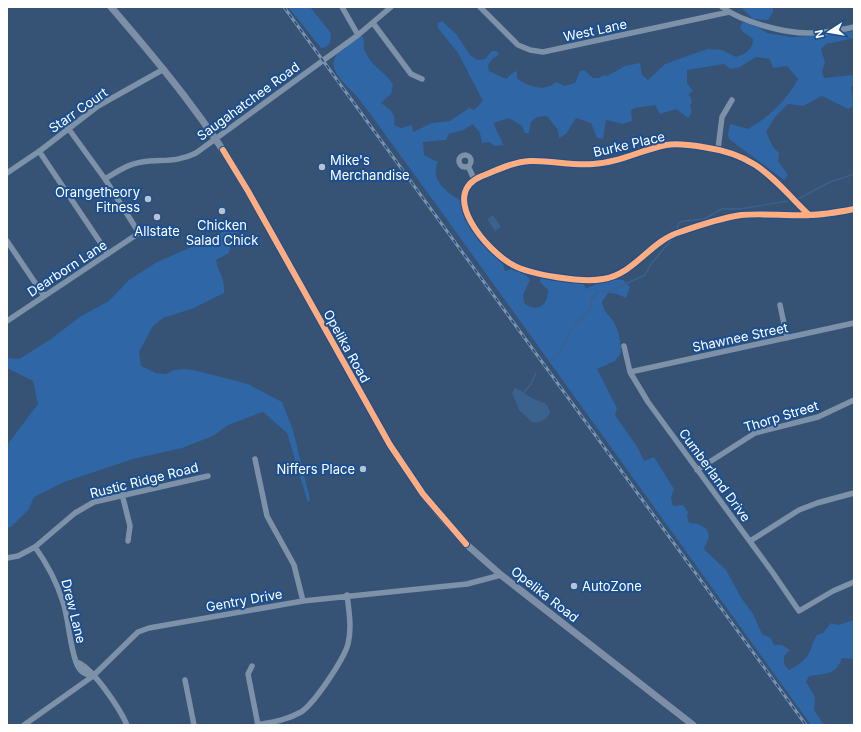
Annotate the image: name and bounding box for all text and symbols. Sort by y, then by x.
north arrow [809,12,849,52]
street label: West Lane [562,15,628,45]
text: N [811,29,827,40]
street label: Saugahatchee Road [194,58,302,144]
street label: Starr Court [46,84,110,136]
street label: Burke Place [592,128,666,160]
place label: Mike's Merchandise [330,152,410,183]
marker: Mike's Merchandise [317,162,327,172]
place label: Orangetheory Fitness [55,184,140,215]
marker: Orangetheory Fitness [143,194,153,204]
marker: Chicken Salad Chick [217,206,227,216]
marker: Allstate [152,212,162,222]
place label: Chicken Salad Chick [186,217,258,248]
place label: Allstate [134,223,180,239]
street label: Dearborn Lane [24,236,110,300]
street label: Opelika Road [320,307,374,385]
street label: Shawnee Street [691,319,789,355]
street label: Thorp Street [742,397,820,435]
street label: Cumberland Drive [676,425,754,525]
street label: Rustic Ridge Road [88,459,200,501]
place label: Niffers Place [277,461,355,477]
marker: Niffers Place [358,464,368,474]
street label: Opelika Road [508,563,582,625]
street label: Drew Lane [58,577,90,645]
place label: AutoZone [582,578,642,594]
marker: AutoZone [569,581,579,591]
street label: Gentry Drive [204,585,284,615]

